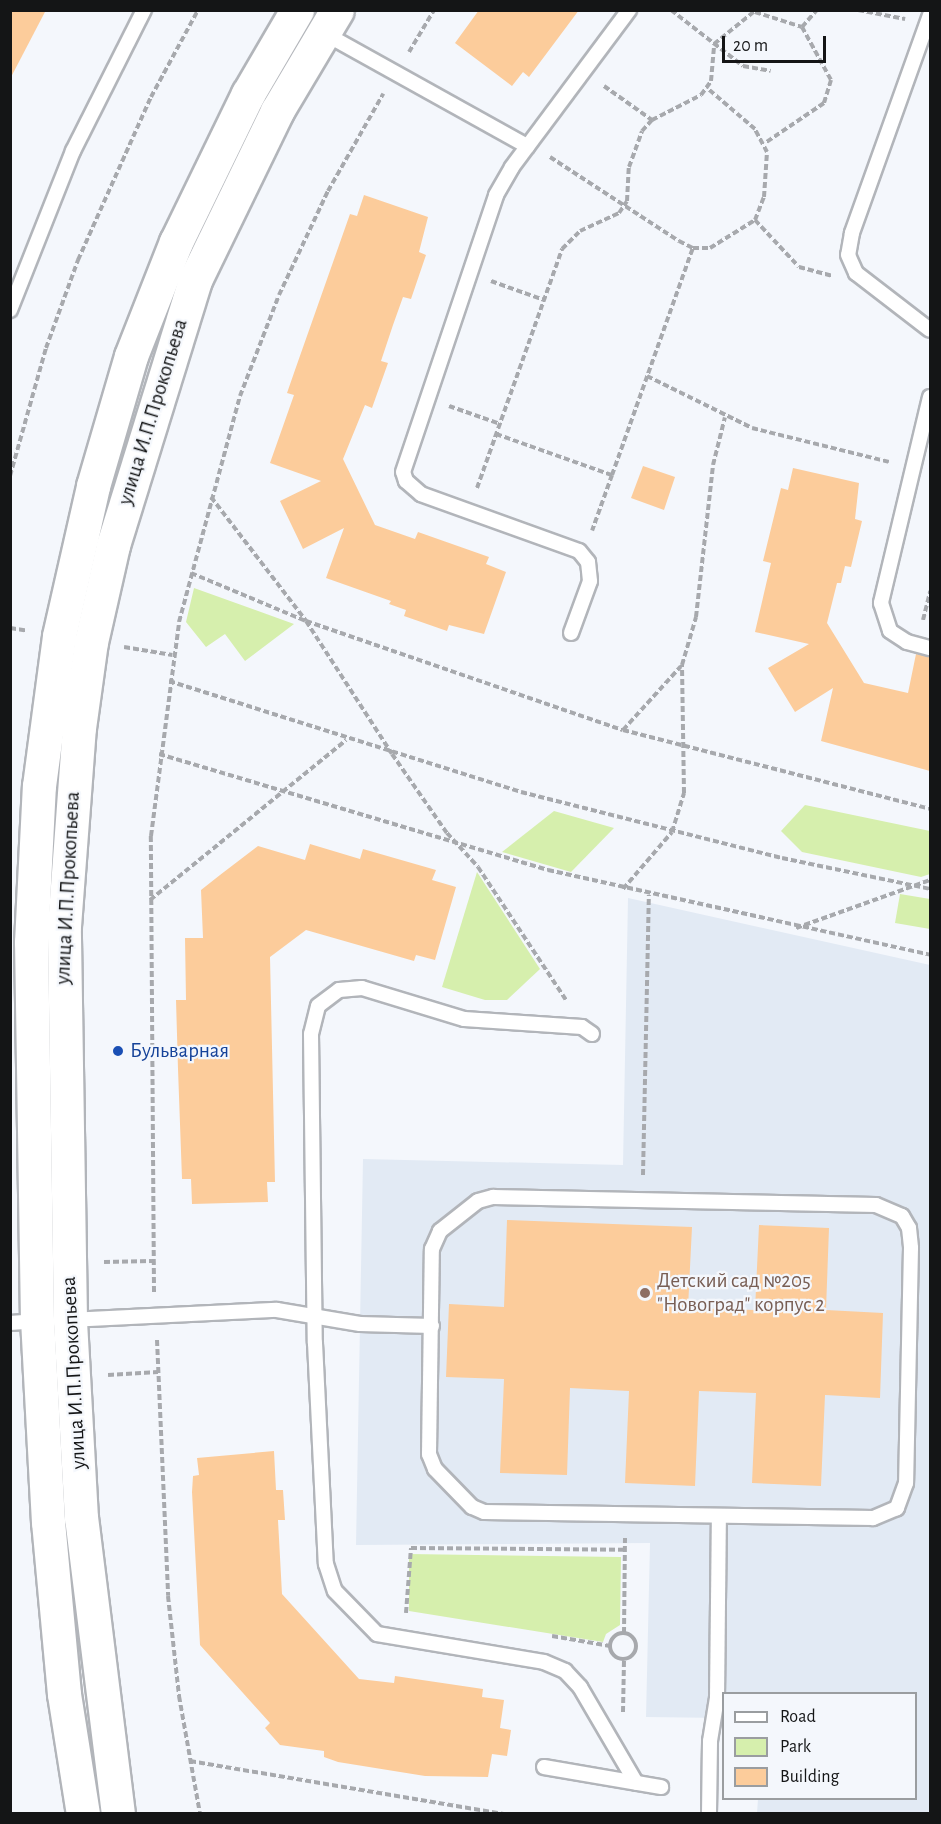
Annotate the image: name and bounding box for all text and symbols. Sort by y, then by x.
scale bar [725,24,828,62]
text: 20 m [733,37,768,55]
street label: улица И.П.Прокопьева [113,316,193,508]
street label: улица И.П.Прокопьева [50,791,86,985]
place label: Бульварная [130,1038,229,1064]
marker: Бульварная [111,1044,125,1058]
place label: Детский сад №205 "Новоград" корпус 2 [657,1268,825,1318]
street label: улица И.П.Прокопьева [56,1276,92,1470]
marker: Детский сад №205 "Новоград" корпус 2 [638,1286,652,1300]
legend [722,1692,917,1800]
text: Road [780,1708,816,1726]
text: Park [780,1738,811,1756]
text: Building [780,1768,839,1786]

